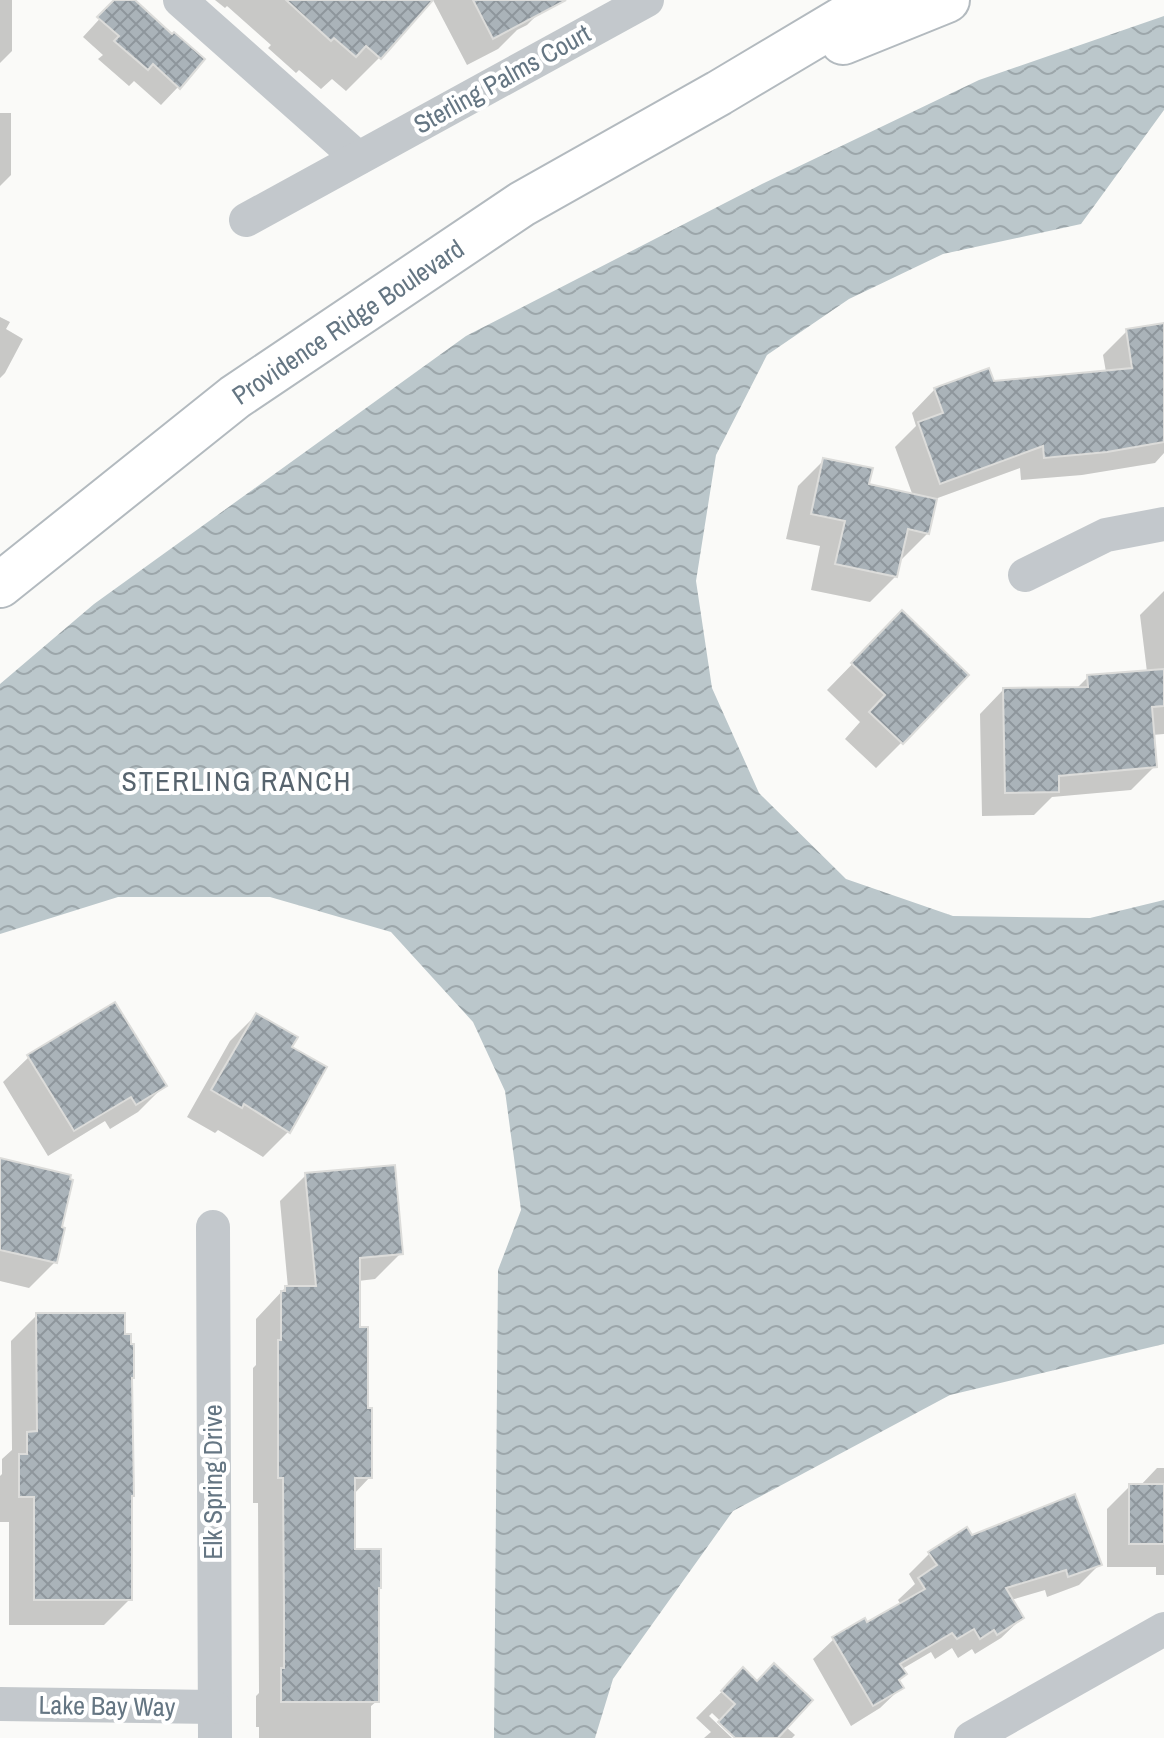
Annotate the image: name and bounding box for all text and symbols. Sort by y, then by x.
street label: Sterling Palms Court [407,16,596,142]
street label: Providence Ridge Boulevard [225,231,471,412]
district label: STERLING RANCH [122,762,352,800]
street label: Elk Spring Drive [195,1404,230,1560]
street label: Lake Bay Way [38,1687,176,1724]

